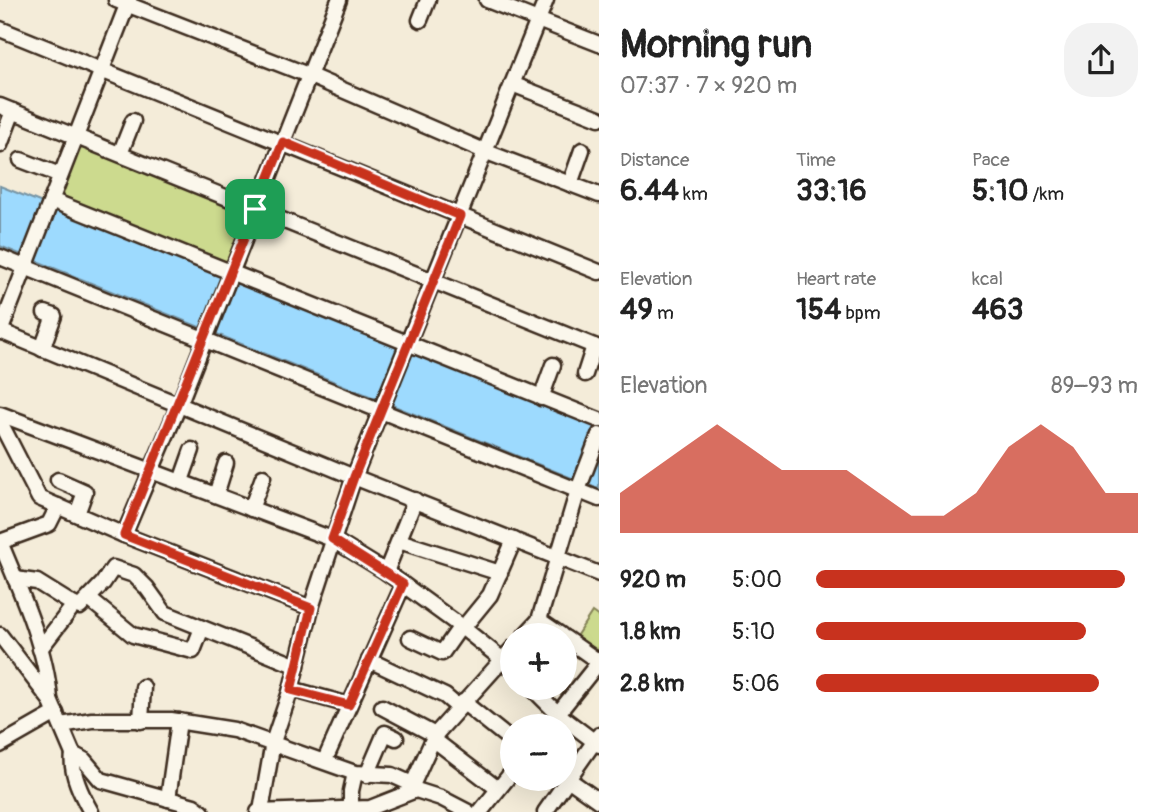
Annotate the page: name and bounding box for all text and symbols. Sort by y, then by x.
text: Morning run [620,21,812,69]
button: share [1064,23,1138,97]
text: 07:37 · 7 × 920 m [620,71,797,100]
text: Distance [620,148,689,172]
text: Time [796,148,836,172]
text: Pace [972,148,1010,172]
text: 6.44 [620,172,679,209]
text: 33:16 [796,172,867,209]
text: 5:10 [972,172,1029,209]
pin [225,179,285,239]
text: km [679,182,708,206]
text: /km [1029,182,1064,206]
icon: arrive [236,190,274,228]
text: Elevation [620,267,692,291]
text: Heart rate [796,267,876,291]
text: kcal [972,267,1003,291]
text: 49 [620,291,653,328]
text: 154 [796,291,841,328]
text: 463 [972,291,1024,328]
text: m [653,301,674,325]
text: bpm [841,301,881,325]
text: Elevation [620,371,708,400]
text: 89–93 m [1051,371,1138,400]
text: 920 m [620,565,686,594]
text: 5:00 [732,565,782,594]
text: 1.8 km [620,617,681,646]
text: 5:10 [732,617,775,646]
map controls [500,623,577,791]
button: + [500,623,577,700]
text: 2.8 km [620,669,685,698]
text: 5:06 [732,669,780,698]
button: − [500,714,577,791]

